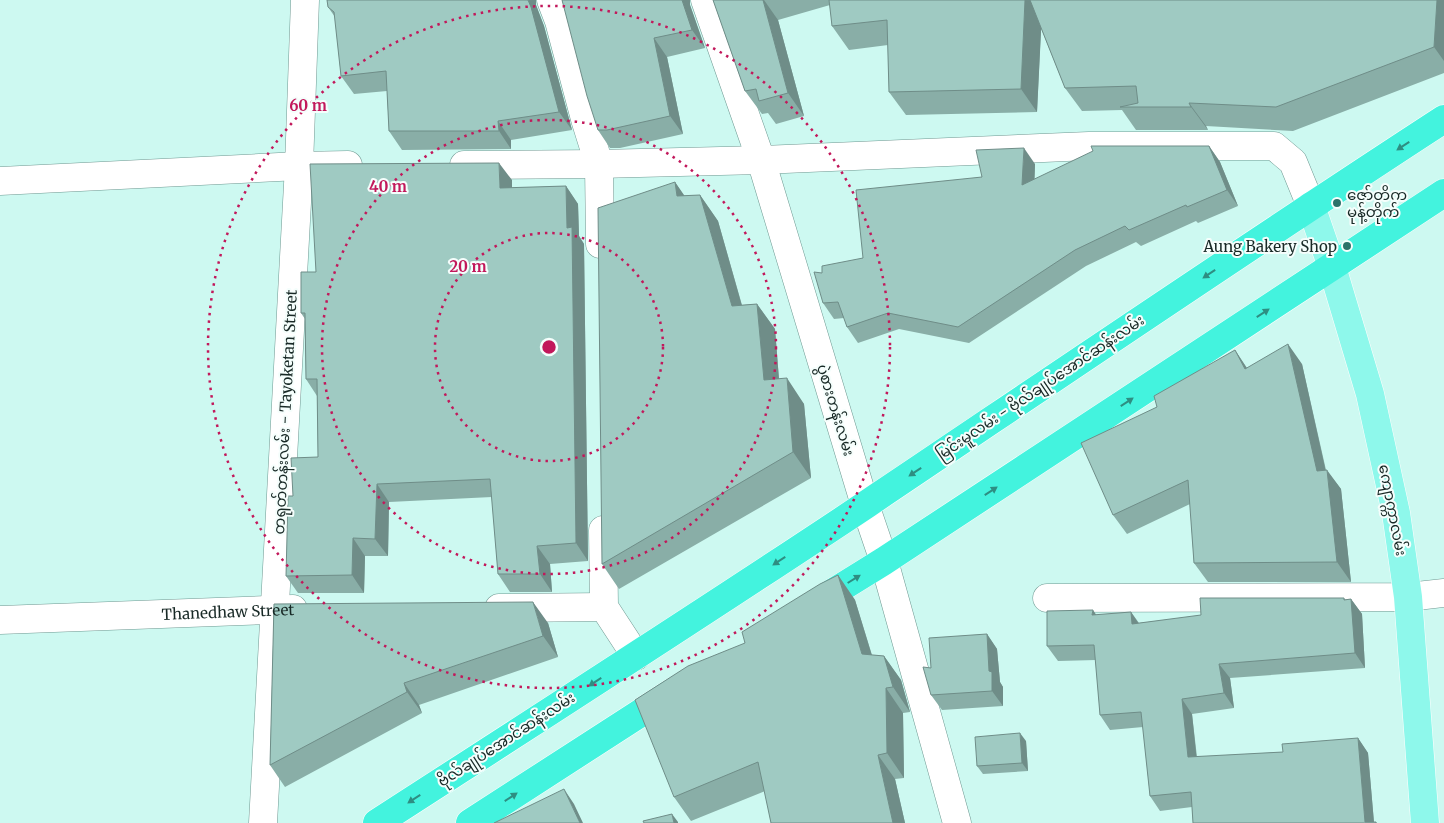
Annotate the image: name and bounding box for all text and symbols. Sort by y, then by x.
text: 60 m [289,96,327,115]
one-way arrow [1397,141,1410,150]
text: 40 m [369,177,407,196]
place label: ဇော်တိက မုန့်တိုက် [1347,185,1407,224]
marker: ဇော်တိက မုန့်တိုက် [1331,197,1343,209]
place label: Aung Bakery Shop [1203,237,1337,256]
marker: Aung Bakery Shop [1341,240,1353,252]
text: 20 m [449,257,487,276]
one-way arrow [1203,269,1216,279]
street label: တရုတ်တန်းလမ်း - Tayoketan Street [269,289,304,535]
one-way arrow [1256,308,1269,317]
street label: မြင်းမူလမ်း - ဗိုလ်ချုပ်အောင်ဆန်းလမ်း [933,310,1149,466]
centre of rings [540,338,558,356]
street label: ပွဲစားတန်းလမ်း [810,362,859,459]
one-way arrow [1120,397,1133,407]
street label: ကျောက္ကာလမ်း [1372,463,1411,558]
one-way arrow [908,467,921,477]
one-way arrow [984,486,998,496]
one-way arrow [772,557,786,566]
one-way arrow [848,575,861,584]
street label: Thanedhaw Street [161,599,295,623]
one-way arrow [588,677,602,687]
street label: ဗိုလ်ချုပ်အောင်ဆန်းလမ်း [434,688,580,793]
one-way arrow [504,792,518,801]
one-way arrow [408,794,421,804]

